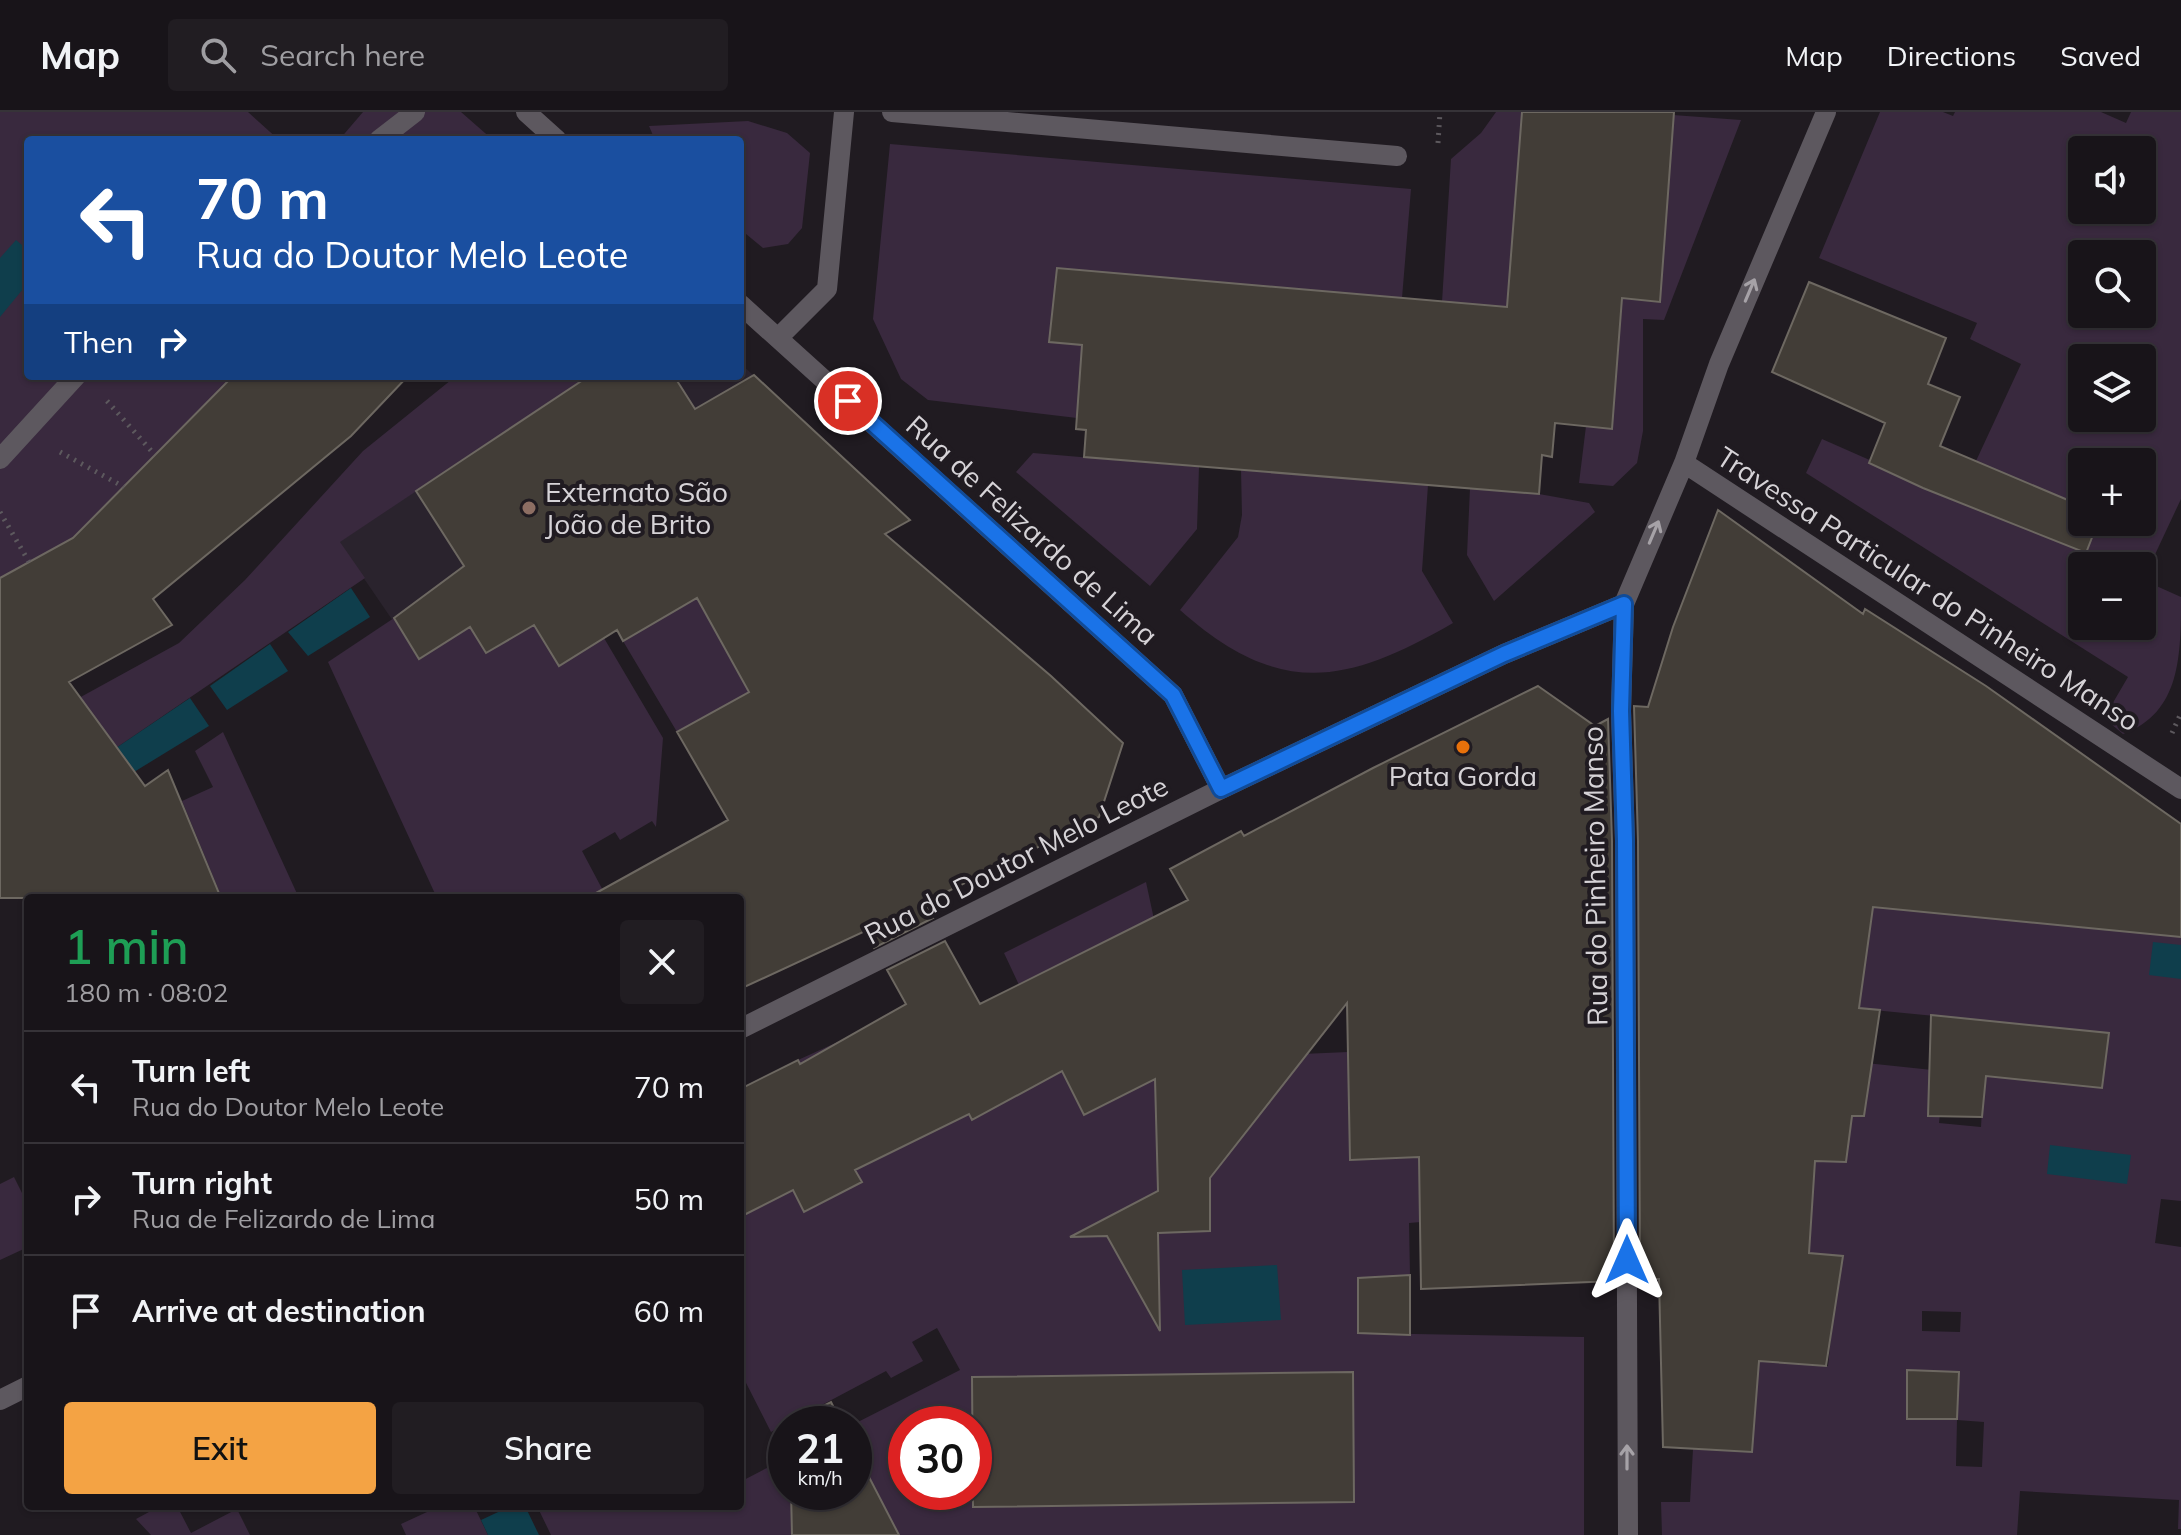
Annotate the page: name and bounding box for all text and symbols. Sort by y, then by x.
search box [168,19,728,91]
text: Map [40,31,120,79]
icon: search [196,33,240,77]
text: Search here [260,36,425,74]
text: Map [1785,38,1843,73]
text: Directions [1887,38,2016,73]
text: Saved [2060,38,2141,73]
map controls [2068,136,2156,640]
button: sound [2068,136,2156,224]
text: 70 m [196,163,329,233]
icon: left [64,168,168,272]
text: Rua do Doutor Melo Leote [196,232,628,277]
button: search [2068,240,2156,328]
one-way arrow [1743,279,1758,303]
icon: right [150,320,194,364]
text: Then [64,323,134,361]
button: layers [2068,344,2156,432]
pin [814,367,882,435]
icon: arrive [826,379,870,423]
street label: Rua de Felizardo de Lima [899,407,1165,652]
street label: Travessa Particular do Pinheiro Manso [1711,439,2146,738]
button: + [2068,448,2156,536]
place label: Externato São João de Brito [545,474,728,541]
marker: Externato São João de Brito [520,499,538,517]
one-way arrow [1648,520,1663,545]
button: − [2068,552,2156,640]
street label: Rua do Pinheiro Manso [1574,726,1615,1026]
marker: Pata Gorda [1454,738,1472,756]
place label: Pata Gorda [1389,758,1537,793]
street label: Rua do Doutor Melo Leote [858,768,1174,951]
text: 1 min [64,916,189,976]
button: close [620,920,704,1004]
text: 180 m · 08:02 [64,976,228,1009]
text: Turn left [132,1052,250,1090]
icon: left [64,1065,108,1109]
text: 70 m [634,1068,704,1106]
text: Rua do Doutor Melo Leote [132,1090,444,1123]
text: Turn right [132,1164,272,1202]
icon: right [64,1177,108,1221]
text: 50 m [634,1180,704,1218]
text: Rua de Felizardo de Lima [132,1202,435,1235]
position arrow [1585,1218,1669,1302]
icon: arrive [64,1289,108,1333]
text: Arrive at destination [132,1292,426,1330]
text: 60 m [634,1292,704,1330]
button: Exit [64,1402,376,1494]
button: Share [392,1402,704,1494]
speed limit sign: 30 [888,1406,992,1510]
text: 21 [796,1423,844,1473]
one-way arrow [1619,1444,1635,1471]
text: km/h [797,1465,843,1490]

